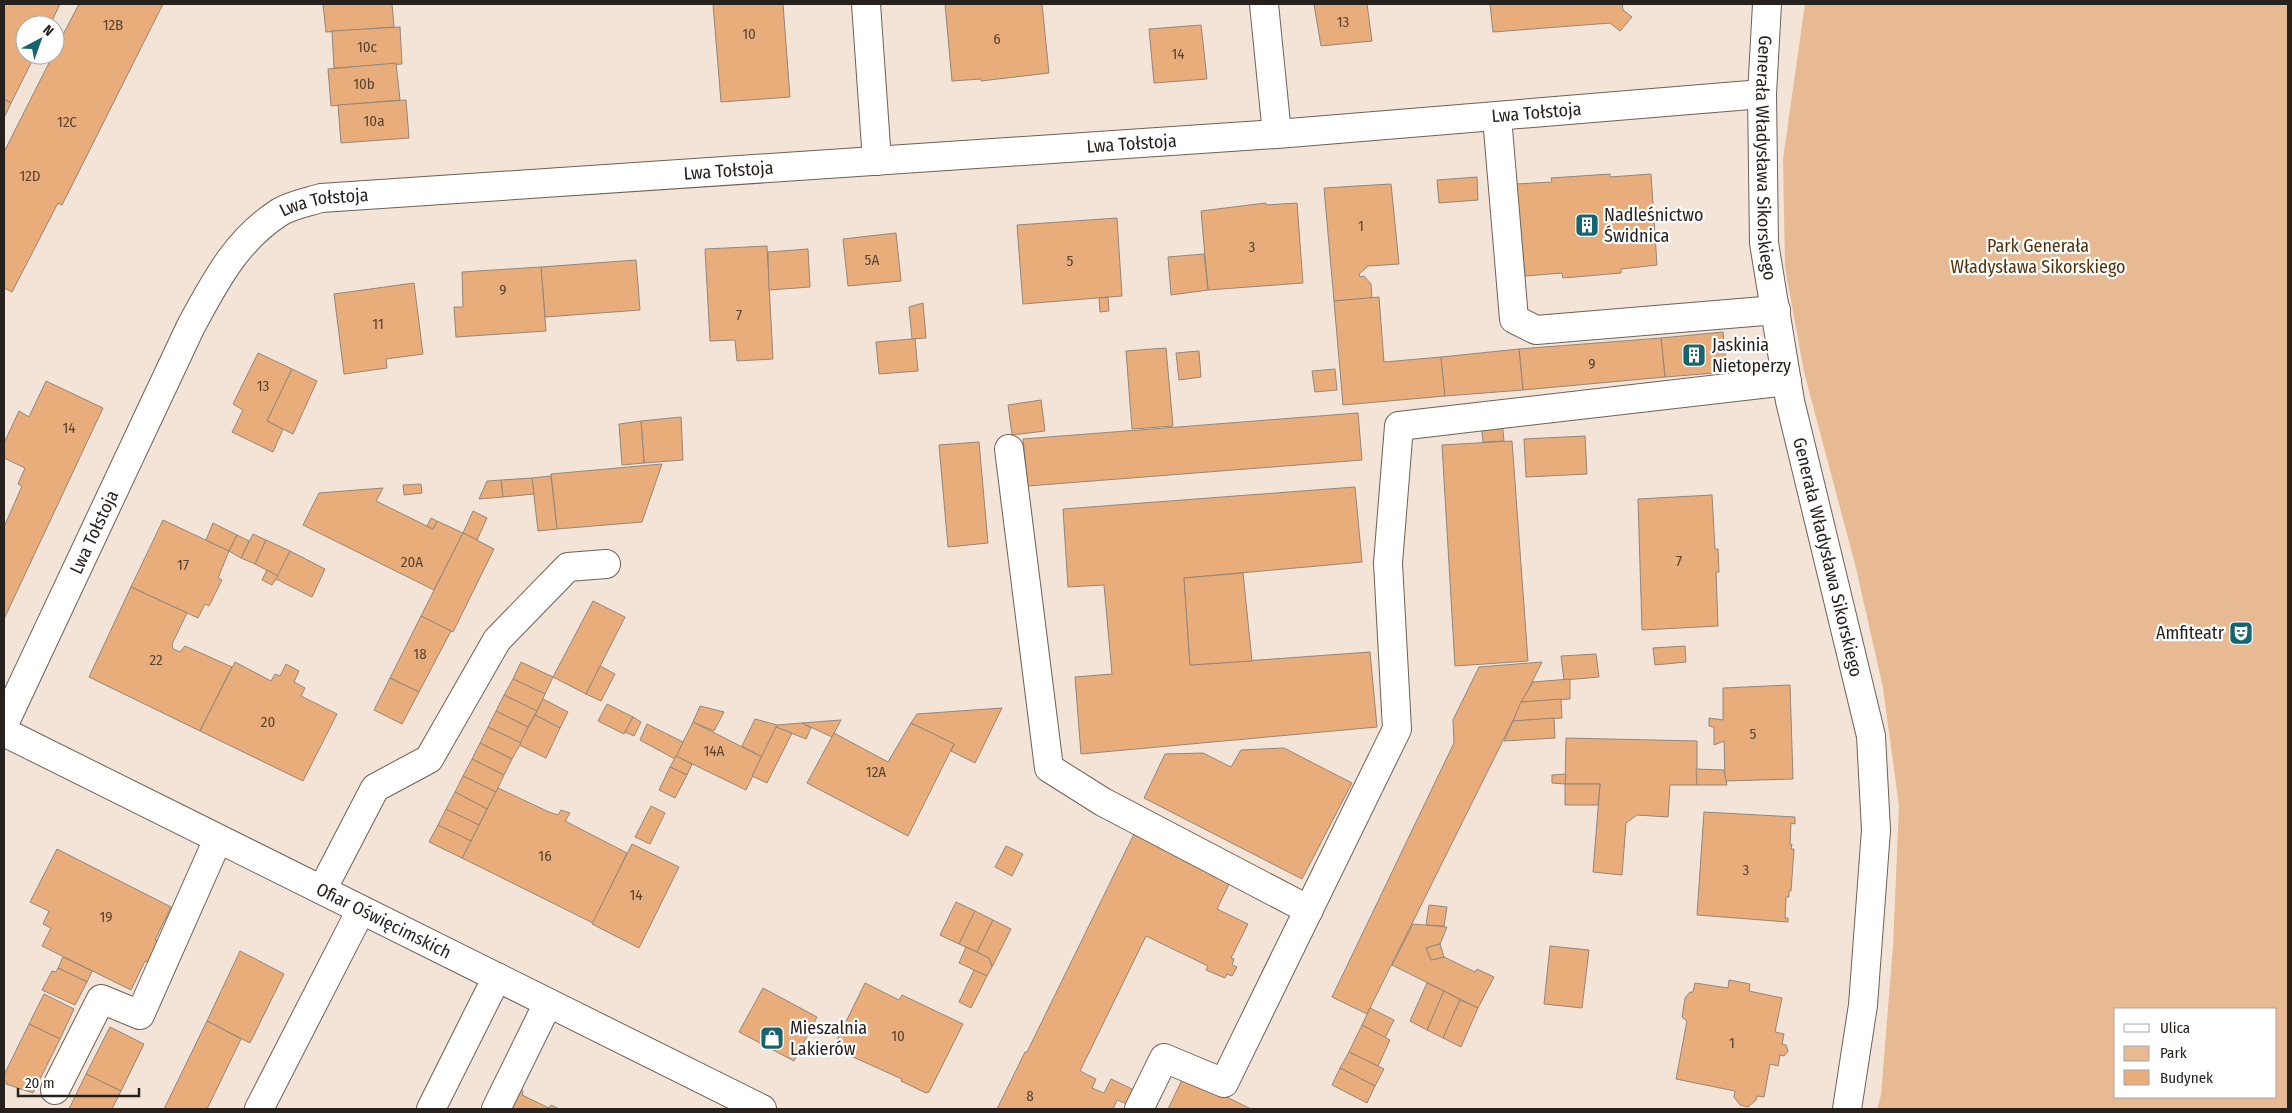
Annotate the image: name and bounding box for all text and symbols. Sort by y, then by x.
house number: 13 [1337,13,1350,31]
north arrow [15,15,65,65]
house number: 12B [103,16,123,34]
text: N [39,21,57,40]
house number: 10 [742,25,756,43]
house number: 6 [993,30,1001,48]
street label: Generała Władysława Sikorskiego [1751,35,1781,282]
house number: 10c [357,38,378,56]
house number: 14 [1171,45,1185,63]
house number: 10b [353,75,375,93]
street label: Lwa Tołstoja [1491,98,1582,127]
house number: 10a [363,112,385,130]
house number: 12C [57,113,77,131]
street label: Lwa Tołstoja [1086,130,1177,158]
street label: Lwa Tołstoja [683,157,774,185]
house number: 12D [19,167,41,185]
street label: Lwa Tołstoja [276,184,369,221]
place label: Nadleśnictwo Świdnica [1604,204,1704,247]
building icon: Nadleśnictwo Świdnica [1574,212,1600,238]
house number: 1 [1358,217,1364,235]
park label: Park Generała Władysława Sikorskiego [1950,235,2126,278]
house number: 3 [1249,238,1256,256]
house number: 5A [865,251,879,269]
house number: 5 [1067,252,1074,270]
house number: 9 [499,281,507,299]
house number: 7 [736,306,742,324]
house number: 11 [372,315,384,333]
place label: Jaskinia Nietoperzy [1712,334,1791,377]
building icon: Jaskinia Nietoperzy [1681,342,1707,368]
house number: 9 [1588,355,1596,373]
house number: 13 [257,377,270,395]
house number: 14 [62,419,76,437]
street label: Generała Władysława Sikorskiego [1788,435,1867,679]
street label: Lwa Tołstoja [65,487,123,578]
house number: 7 [1676,552,1682,570]
house number: 20A [401,553,423,571]
house number: 17 [177,556,189,574]
theatre icon: Amfiteatr [2228,620,2254,646]
place label: Amfiteatr [2156,622,2225,644]
house number: 18 [413,645,427,663]
house number: 22 [149,651,163,669]
house number: 20 [261,713,275,731]
house number: 5 [1750,725,1757,743]
house number: 14A [703,742,725,760]
house number: 12A [866,763,886,781]
house number: 16 [538,847,552,865]
house number: 3 [1743,861,1750,879]
street label: Ofiar Oświęcimskich [312,878,455,964]
house number: 14 [629,886,643,904]
house number: 19 [99,908,113,926]
legend [2114,1008,2277,1098]
place label: Mieszalnia Lakierów [790,1017,867,1060]
text: Ulica [2160,1019,2190,1037]
shop icon: Mieszalnia Lakierów [759,1025,785,1051]
house number: 10 [891,1027,905,1045]
house number: 1 [1729,1034,1735,1052]
text: Park [2160,1044,2187,1062]
scale bar [18,1066,139,1098]
text: Budynek [2160,1069,2213,1087]
text: 20 m [25,1074,55,1092]
house number: 8 [1026,1087,1034,1105]

